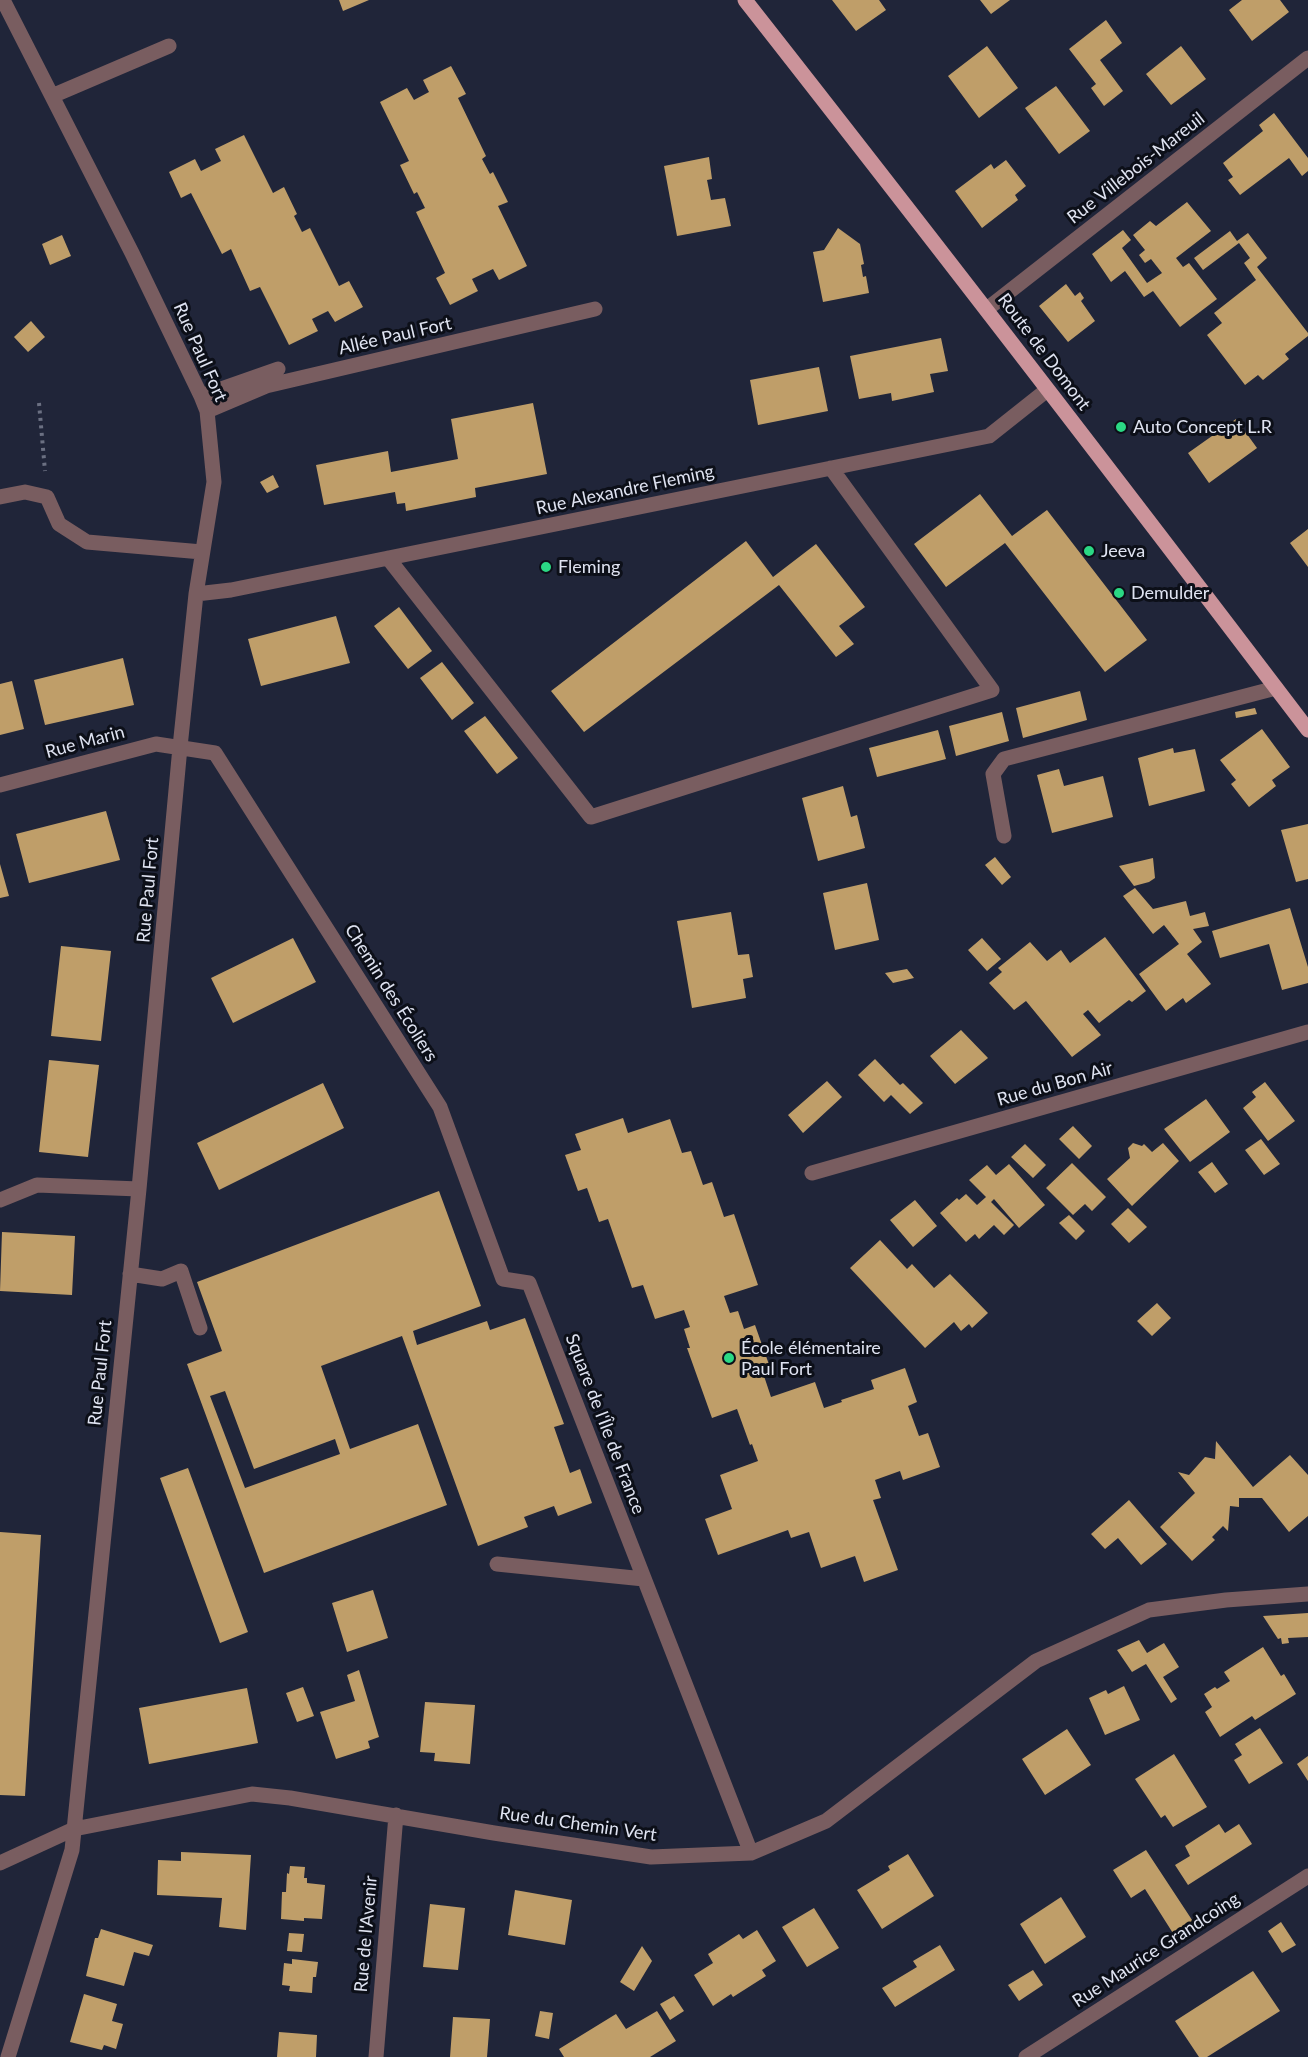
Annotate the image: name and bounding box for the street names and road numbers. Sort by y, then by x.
street label: Rue Villebois-Mareuil [1063,108,1209,228]
street label: Route de Domont [993,289,1095,415]
street label: Rue Paul Fort [169,299,231,405]
street label: Allée Paul Fort [336,313,454,359]
street label: Rue Alexandre Fleming [534,461,716,519]
street label: Rue Marin [43,721,127,763]
street label: Rue Paul Fort [133,836,163,944]
street label: Chemin des Écoliers [340,920,442,1066]
street label: Rue du Bon Air [995,1057,1115,1111]
street label: Rue Paul Fort [84,1319,116,1427]
street label: Square de l'Île de France [561,1331,649,1517]
street label: Rue du Chemin Vert [498,1802,658,1846]
street label: Rue de l'Avenir [350,1875,382,1993]
street label: Rue Maurice Grandcoing [1068,1888,1244,2012]

